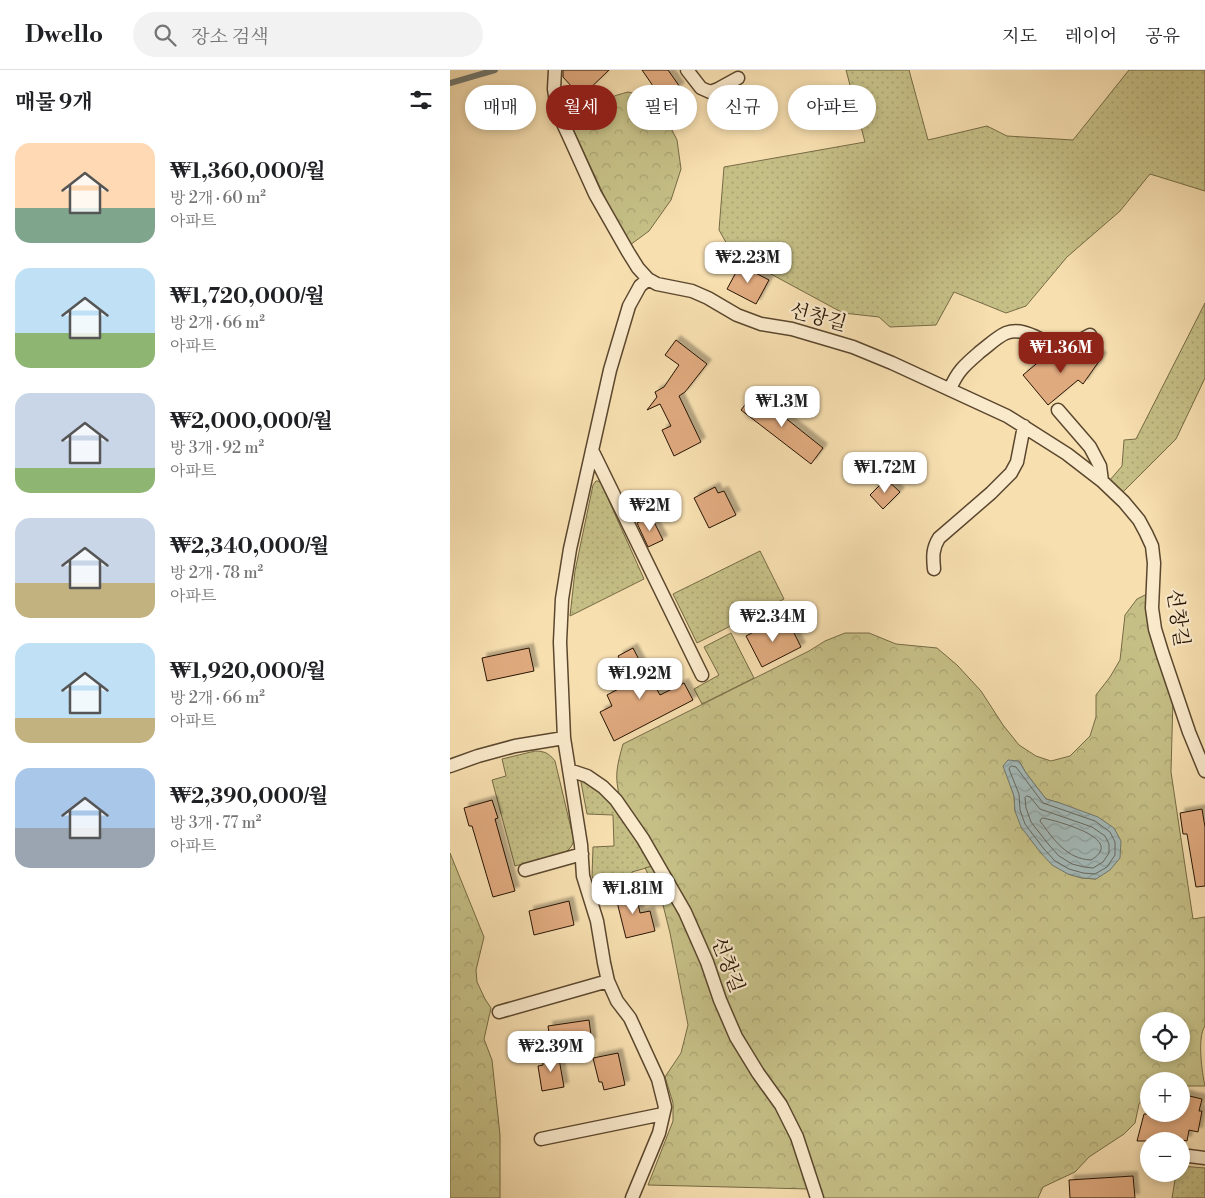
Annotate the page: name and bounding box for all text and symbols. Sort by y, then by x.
search box [133,12,483,57]
text: Dwello [25,20,103,50]
icon: search [151,21,179,49]
text: 장소 검색 [191,25,269,49]
text: 지도 [1002,25,1037,48]
text: 레이어 [1065,25,1117,48]
text: 공유 [1145,25,1180,48]
chip: 매매 [465,85,536,130]
chip: 월세 [546,85,617,130]
chip: 필터 [627,85,697,130]
chip: 신규 [707,85,778,130]
chip: 아파트 [788,85,876,130]
icon: filters [407,86,435,114]
text: 매물 9개 [15,90,92,116]
text: ₩1,360,000/월 [170,159,325,185]
icon: home [55,163,115,223]
text: 방 2개 · 60 m² [170,188,266,208]
text: 아파트 [170,211,216,231]
pin: ₩2.23M [707,242,789,284]
text: ₩2.23M [716,248,780,268]
text: ₩1,720,000/월 [170,284,325,310]
icon: home [55,288,115,348]
street label: 선창길 [787,298,849,338]
text: 방 2개 · 66 m² [170,313,265,333]
pin: ₩1.36M [1020,332,1102,374]
text: 아파트 [170,336,216,356]
text: ₩1.36M [1030,338,1092,358]
pin: ₩1.3M [747,386,817,428]
text: ₩1.3M [756,392,808,412]
text: ₩2,000,000/월 [170,409,333,435]
icon: home [55,413,115,473]
text: 방 3개 · 92 m² [170,438,264,458]
pin: ₩1.72M [844,452,926,494]
text: ₩1.72M [854,458,916,478]
text: 아파트 [170,461,216,481]
pin: ₩2M [626,490,674,532]
text: ₩2M [630,496,670,516]
text: ₩2,340,000/월 [170,534,329,560]
icon: home [55,538,115,598]
text: 방 2개 · 78 m² [170,563,263,583]
text: 아파트 [170,586,216,606]
street label: 선창길 [1161,588,1193,648]
pin: ₩2.34M [732,600,814,643]
text: ₩2.34M [740,607,806,627]
pin: ₩1.92M [599,658,681,700]
text: ₩1,920,000/월 [170,659,326,685]
icon: home [55,663,115,723]
text: ₩1.92M [608,664,672,684]
text: 방 2개 · 66 m² [170,688,265,708]
text: 아파트 [170,711,216,731]
text: ₩2,390,000/월 [170,784,328,810]
icon: home [55,788,115,848]
text: 방 3개 · 77 m² [170,813,261,833]
text: 아파트 [170,836,216,856]
pin: ₩1.81M [592,872,674,915]
text: ₩1.81M [603,879,663,899]
street label: 선창길 [705,933,749,997]
map controls [1140,1012,1190,1182]
button: locate [1140,1012,1190,1062]
pin: ₩2.39M [510,1030,592,1073]
text: ₩2.39M [519,1037,583,1057]
button: + [1140,1072,1190,1122]
button: − [1140,1132,1190,1182]

